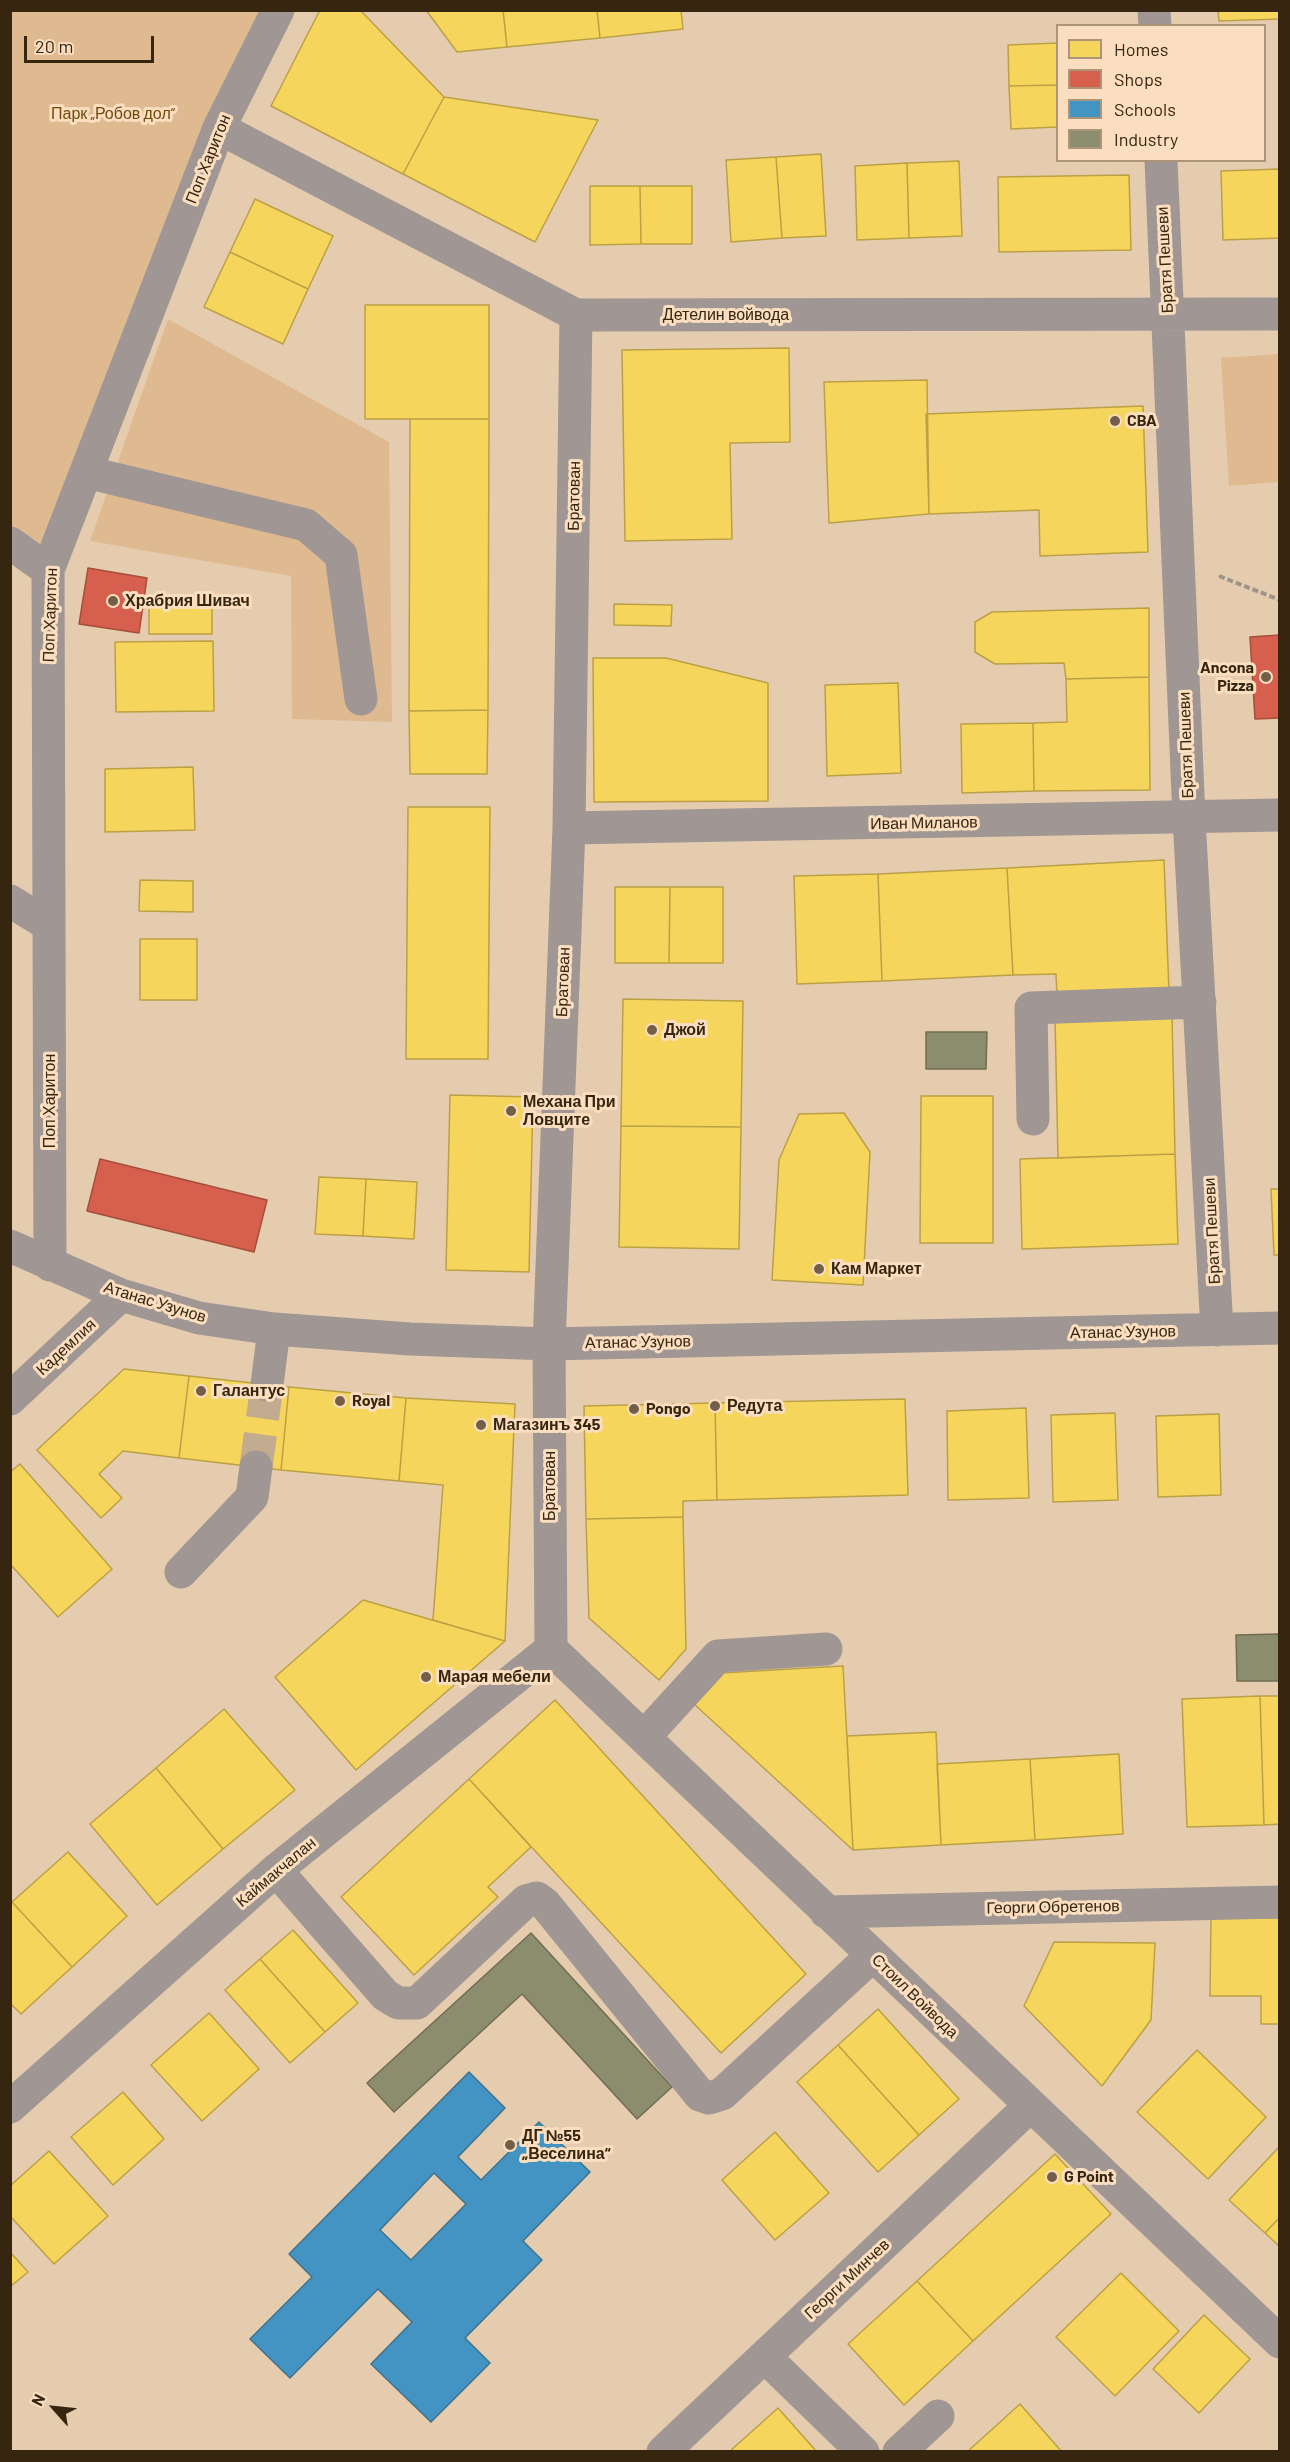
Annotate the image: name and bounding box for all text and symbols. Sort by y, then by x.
scale bar [27,24,158,62]
legend [1056,24,1266,162]
text: 20 m [35,35,73,57]
text: Homes [1114,38,1168,60]
text: Shops [1114,68,1163,90]
text: Schools [1114,98,1176,120]
park label: Парк „Робов дол“ [51,104,175,124]
street label: Поп Харитон [181,112,235,206]
text: Industry [1114,128,1178,150]
street label: Братя Пешеви [1153,206,1177,314]
street label: Детелин войвода [663,305,789,325]
place label: CBA [1127,411,1157,431]
marker: CBA [1108,414,1122,428]
street label: Братован [564,461,584,531]
street label: Поп Харитон [39,567,61,663]
place label: Храбрия Шивач [125,591,250,611]
marker: Храбрия Шивач [106,594,120,608]
place label: Ancona Pizza [1200,658,1254,696]
marker: Ancona Pizza [1259,670,1273,684]
street label: Братя Пешеви [1175,691,1197,799]
street label: Иван Миланов [870,812,978,834]
street label: Братован [552,947,574,1017]
place label: Джой [664,1020,706,1040]
marker: Джой [645,1023,659,1037]
street label: Поп Харитон [40,1054,60,1148]
place label: Механа При Ловците [523,1092,616,1130]
marker: Механа При Ловците [504,1104,518,1118]
street label: Братя Пешеви [1200,1177,1224,1285]
place label: Кам Маркет [831,1259,922,1279]
marker: Кам Маркет [812,1262,826,1276]
street label: Атанас Узунов [102,1277,208,1327]
street label: Кадемлия [32,1315,100,1379]
street label: Атанас Узунов [1070,1321,1176,1343]
street label: Атанас Узунов [585,1331,691,1353]
place label: Галантус [213,1381,285,1401]
marker: Галантус [194,1384,208,1398]
place label: Royal [352,1391,390,1411]
marker: Royal [333,1394,347,1408]
place label: Редута [727,1396,782,1416]
place label: Pongo [646,1399,691,1419]
marker: Редута [708,1399,722,1413]
marker: Pongo [627,1402,641,1416]
place label: Магазинъ 345 [493,1415,600,1435]
marker: Магазинъ 345 [474,1418,488,1432]
street label: Братован [540,1451,560,1521]
place label: Марая мебели [438,1667,551,1687]
marker: Марая мебели [419,1670,433,1684]
street label: Каймакчалан [232,1833,320,1911]
street label: Георги Обретенов [986,1896,1120,1918]
street label: Стоил Войвода [868,1950,962,2042]
place label: ДГ №55 „Веселина“ [522,2126,611,2164]
marker: ДГ №55 „Веселина“ [503,2138,517,2152]
place label: G Point [1064,2167,1114,2187]
marker: G Point [1045,2170,1059,2184]
street label: Георги Минчев [801,2235,893,2323]
north arrow [24,2378,84,2438]
text: N [27,2391,48,2409]

